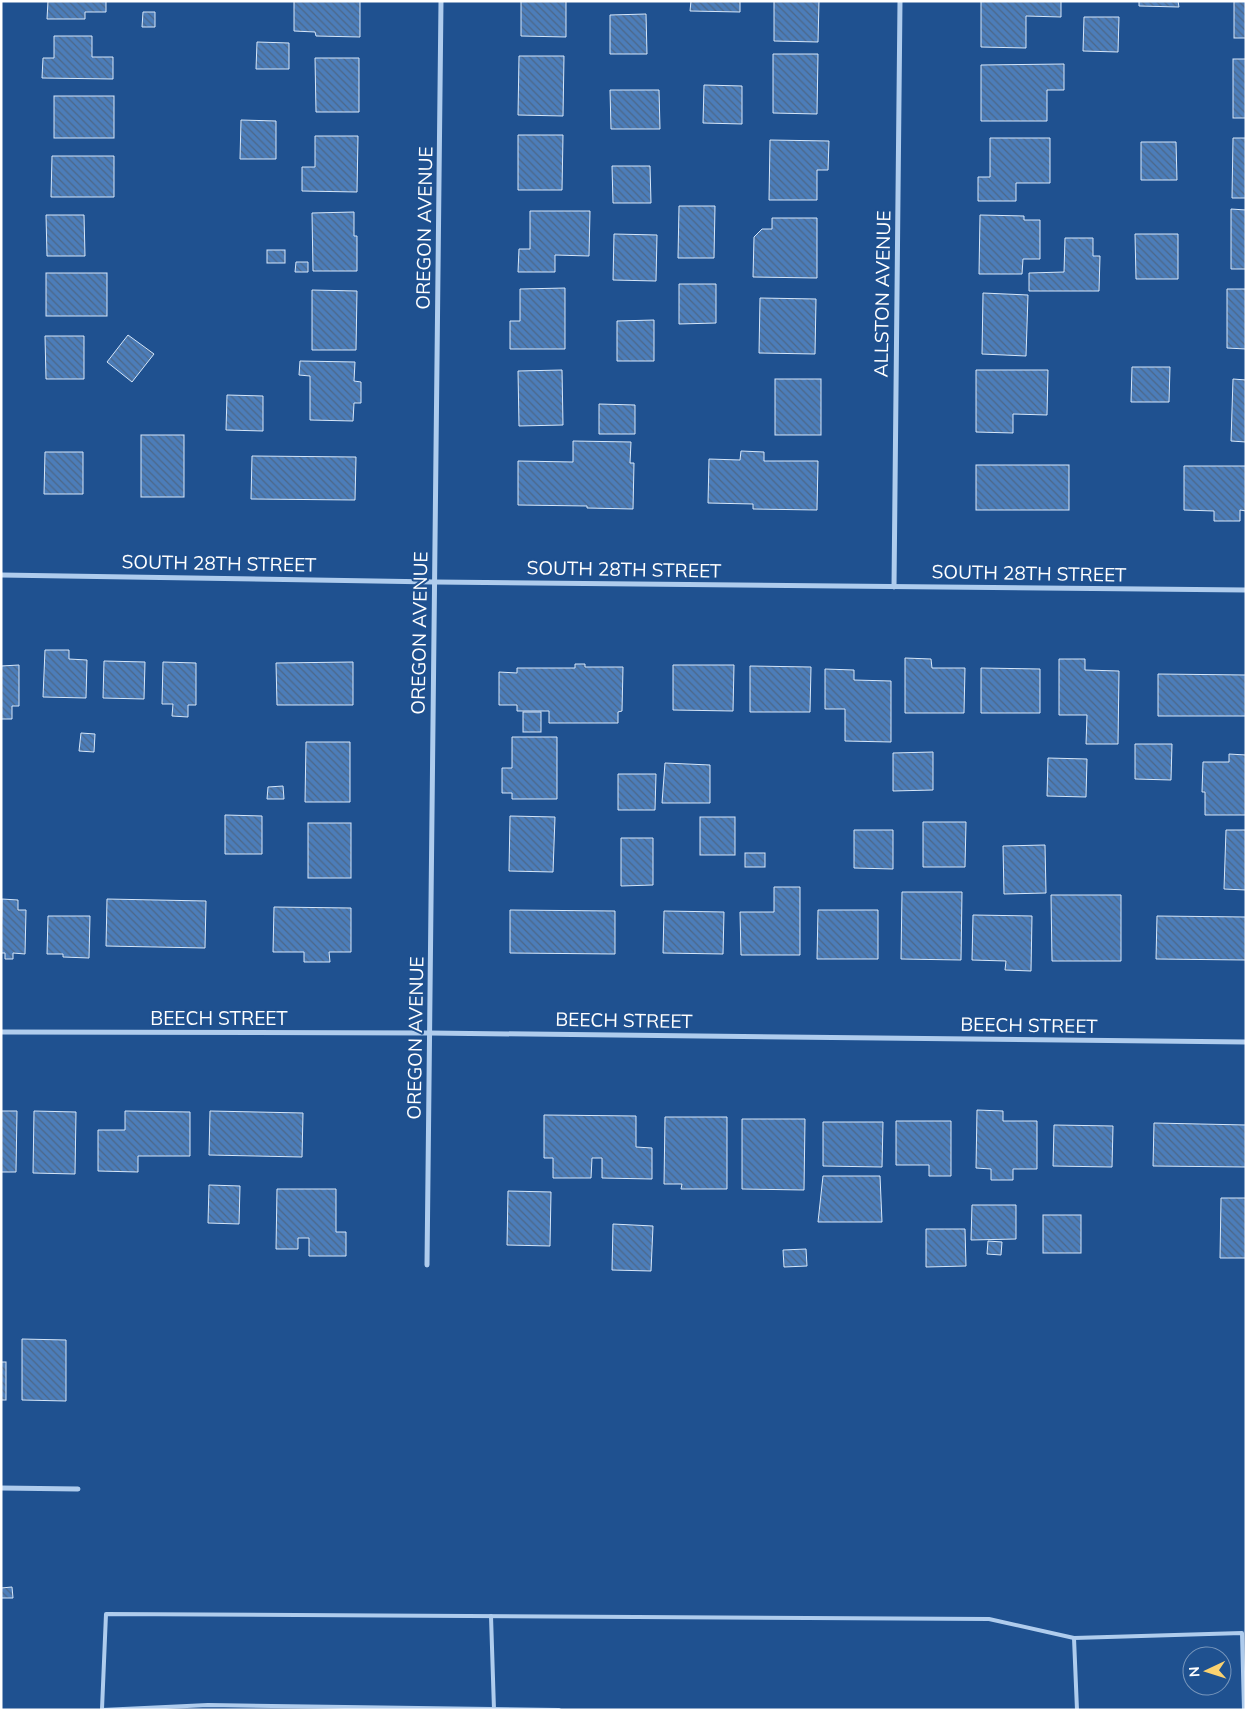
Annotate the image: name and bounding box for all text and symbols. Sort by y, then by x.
street label: OREGON AVENUE [411,146,437,310]
street label: ALLSTON AVENUE [869,210,895,378]
street label: SOUTH 28TH STREET [121,549,317,577]
street label: OREGON AVENUE [406,551,432,715]
street label: SOUTH 28TH STREET [526,555,722,583]
street label: SOUTH 28TH STREET [931,559,1127,587]
street label: OREGON AVENUE [402,956,428,1120]
street label: BEECH STREET [150,1006,288,1030]
street label: BEECH STREET [555,1007,693,1033]
street label: BEECH STREET [960,1012,1098,1038]
north arrow [1182,1646,1232,1696]
text: N [1185,1666,1203,1678]

